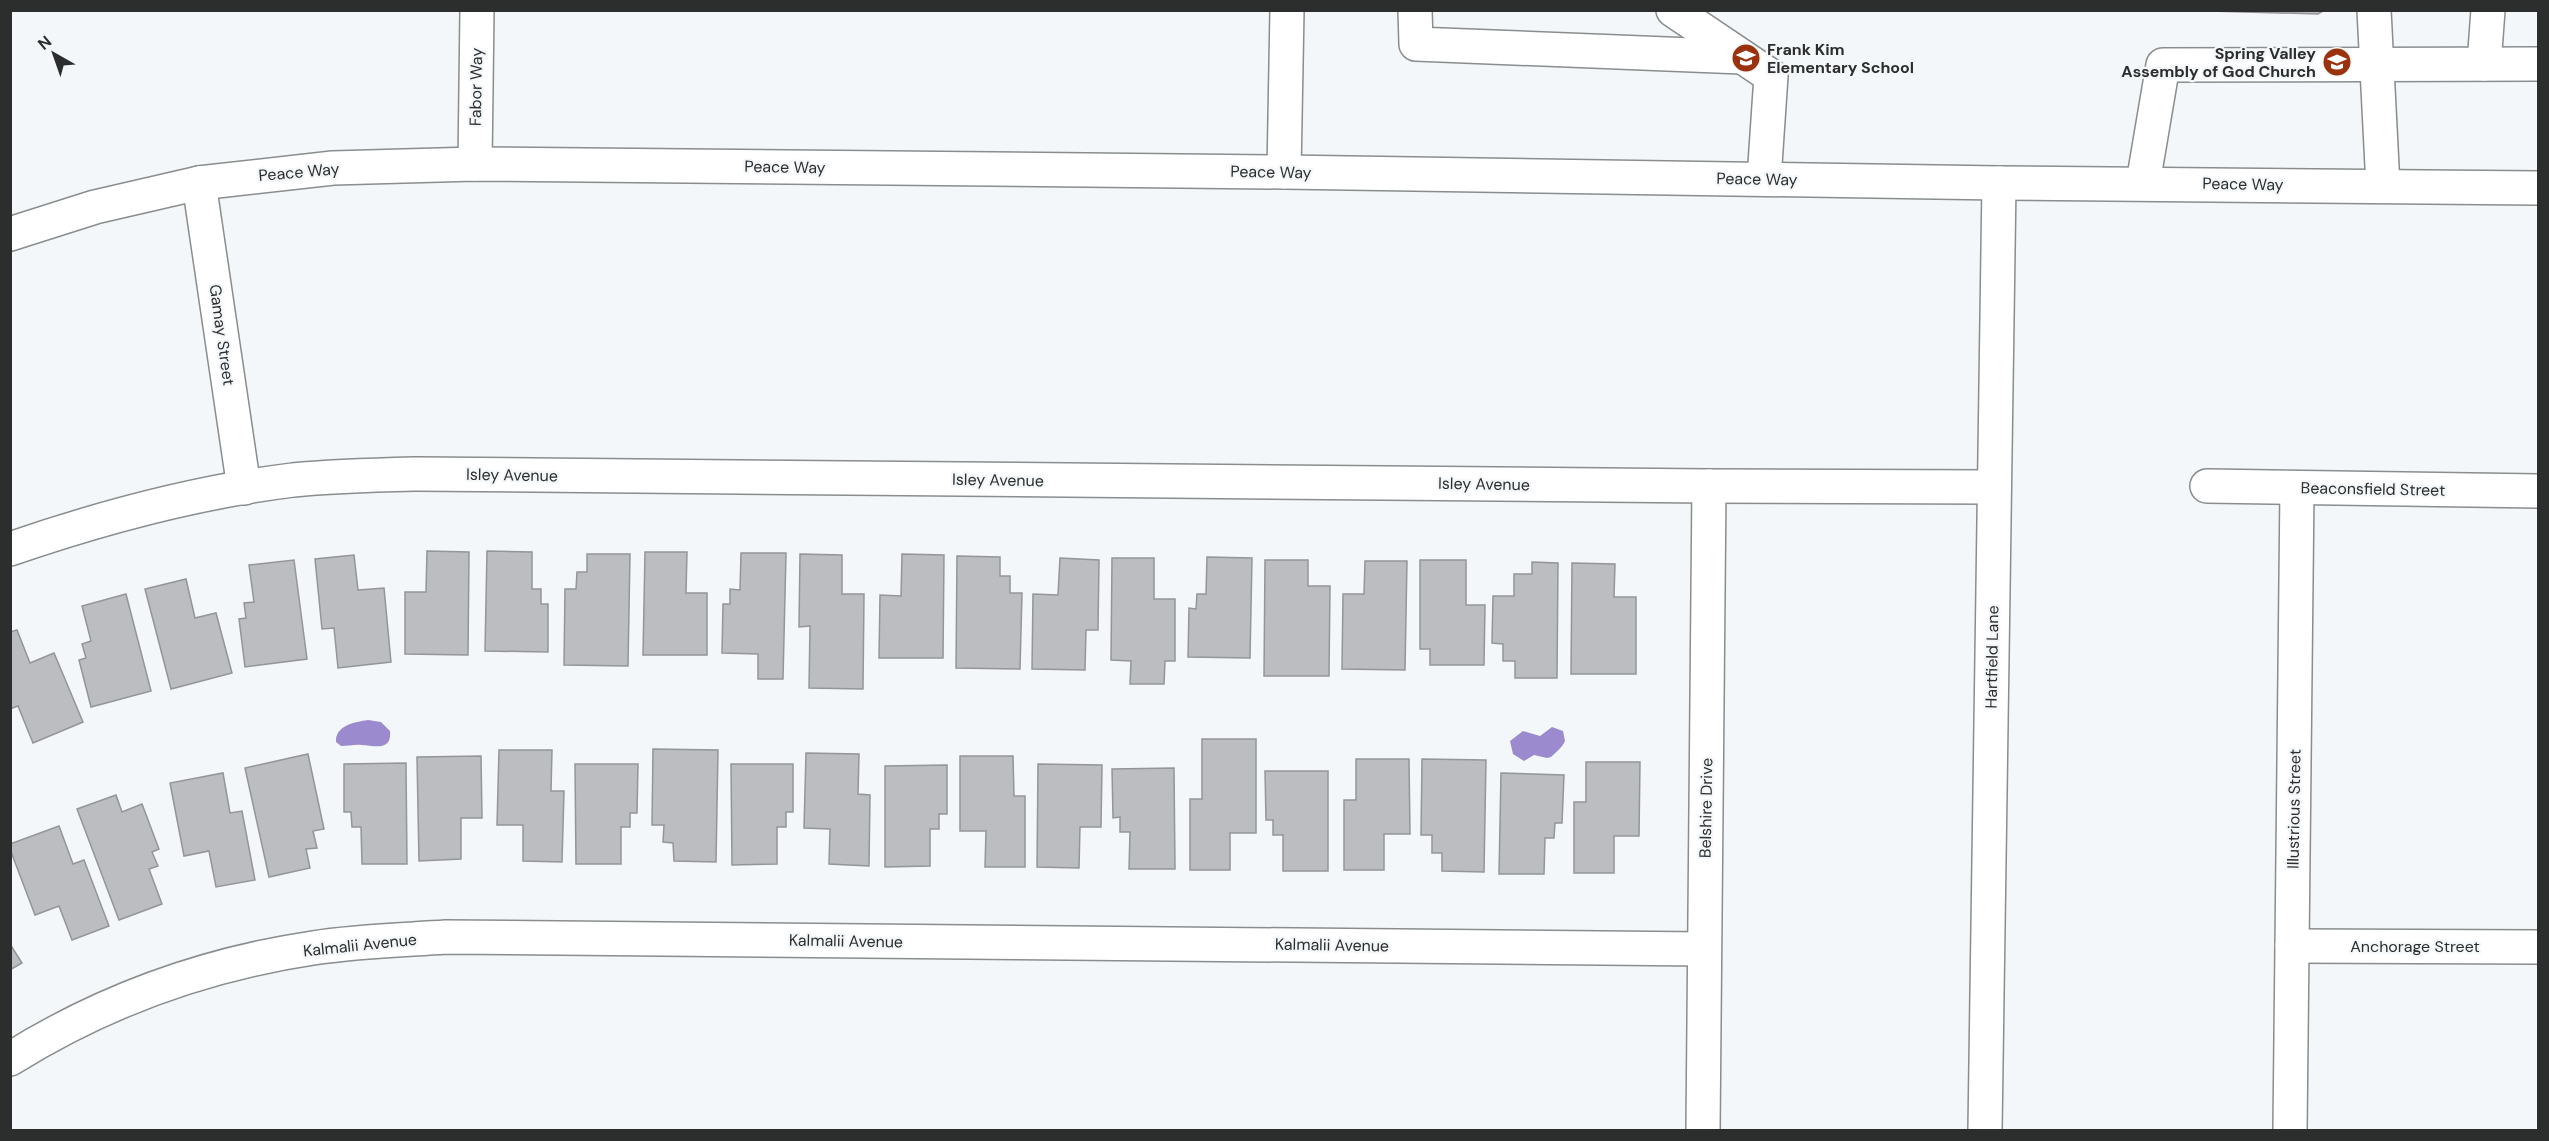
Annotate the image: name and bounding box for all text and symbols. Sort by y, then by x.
north arrow [24,24,84,84]
text: N [33,31,56,55]
place label: Frank Kim Elementary School [1767,39,1914,78]
school or university icon: Frank Kim Elementary School [1730,42,1762,74]
place label: Spring Valley Assembly of God Church [2121,43,2316,82]
school or university icon: Spring Valley Assembly of God Church [2321,46,2353,78]
street label: Fabor Way [465,47,487,126]
street label: Peace Way [744,156,826,178]
street label: Peace Way [258,158,340,186]
street label: Peace Way [1230,161,1312,183]
street label: Peace Way [1716,168,1798,190]
street label: Peace Way [2202,173,2284,195]
street label: Gamay Street [205,283,239,387]
street label: Isley Avenue [466,464,558,486]
street label: Isley Avenue [952,469,1044,491]
street label: Isley Avenue [1438,473,1530,495]
street label: Beaconsfield Street [2301,477,2445,501]
street label: Hartfield Lane [1981,605,2003,709]
street label: Illustrious Street [2282,749,2306,869]
street label: Belshire Drive [1695,758,1717,858]
street label: Kalmalii Avenue [302,929,418,961]
street label: Kalmalii Avenue [789,930,903,952]
street label: Kalmalii Avenue [1275,934,1389,956]
street label: Anchorage Street [2350,936,2480,957]

